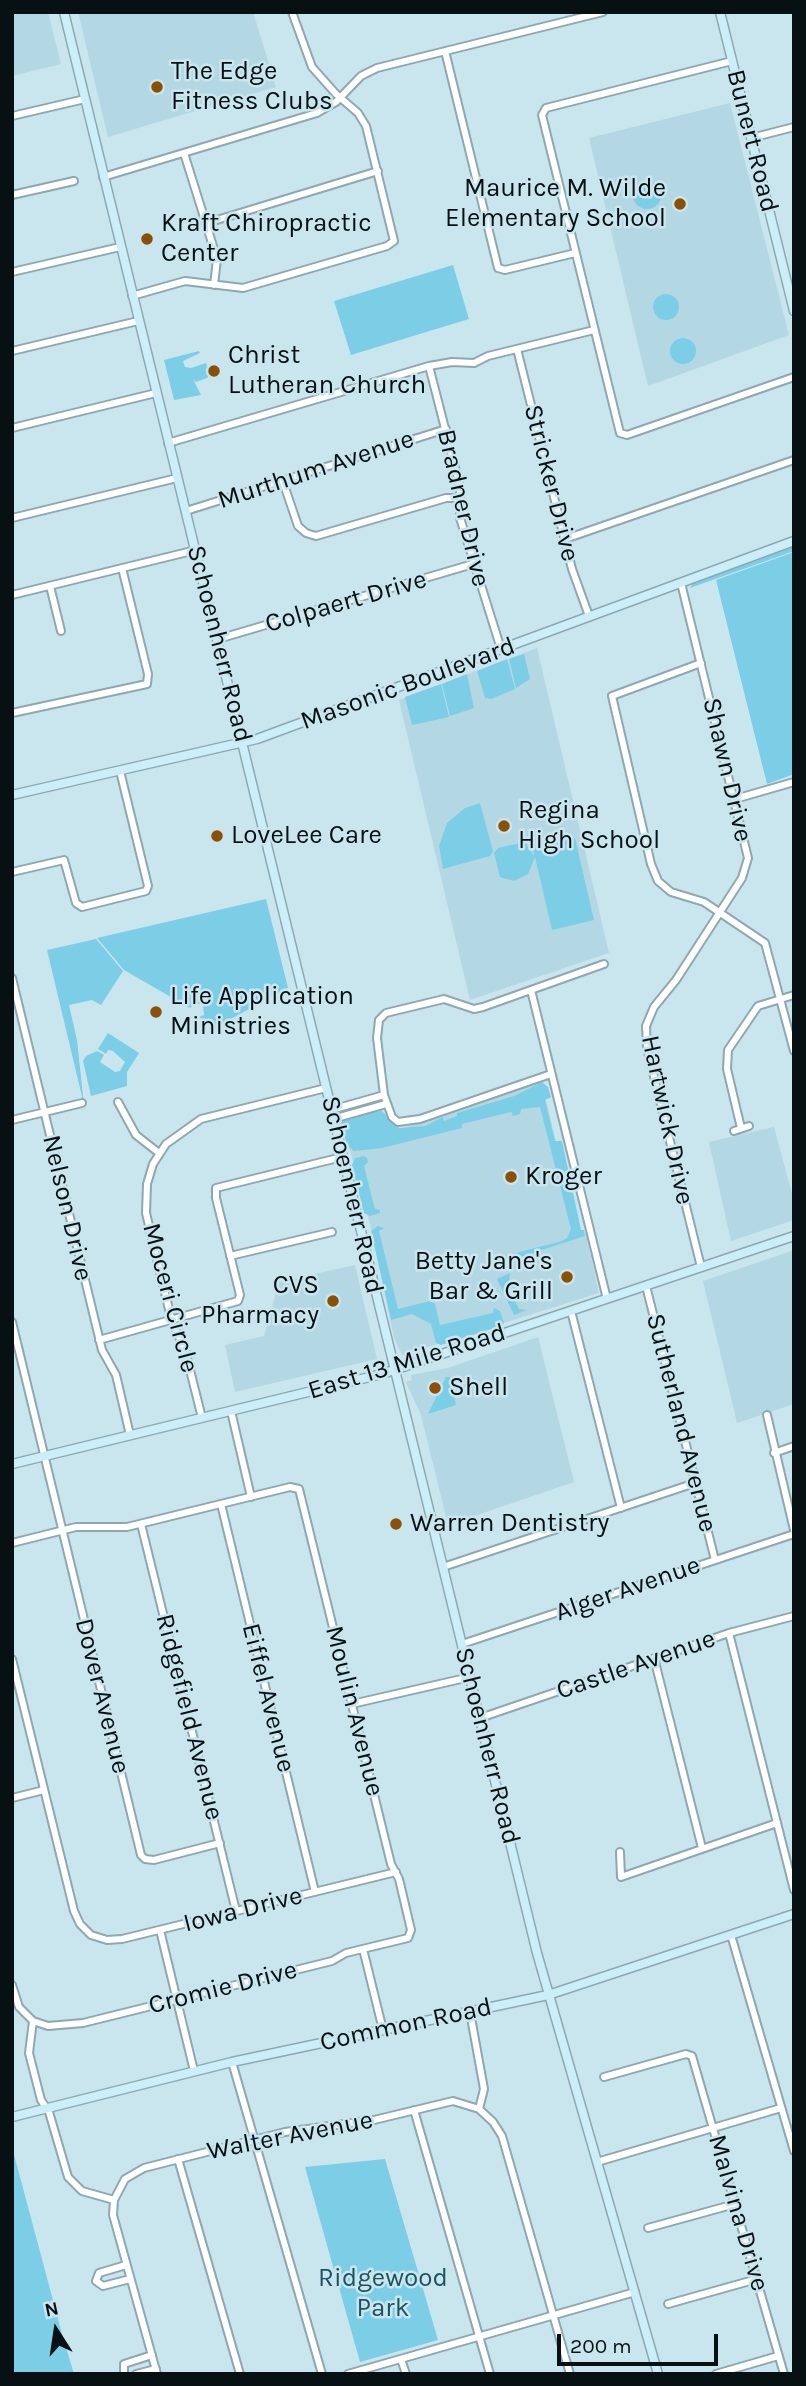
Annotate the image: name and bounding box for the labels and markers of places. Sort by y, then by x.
place label: The Edge Fitness Clubs [171,56,333,118]
marker: The Edge Fitness Clubs [149,79,165,95]
place label: Maurice M. Wilde Elementary School [445,173,666,234]
marker: Maurice M. Wilde Elementary School [672,196,688,212]
place label: Kraft Chiropractic Center [161,208,372,270]
marker: Kraft Chiropractic Center [139,231,155,247]
place label: Christ Lutheran Church [228,340,426,402]
marker: Christ Lutheran Church [206,363,222,379]
place label: Regina High School [518,795,660,856]
marker: Regina High School [496,818,512,834]
place label: LoveLee Care [231,820,382,852]
marker: LoveLee Care [209,828,225,844]
place label: Life Application Ministries [170,981,354,1042]
marker: Life Application Ministries [148,1004,164,1020]
place label: Kroger [525,1161,602,1193]
marker: Kroger [503,1169,519,1185]
place label: Betty Jane's Bar & Grill [415,1246,553,1308]
marker: Betty Jane's Bar & Grill [559,1269,575,1285]
place label: CVS Pharmacy [201,1270,319,1332]
marker: CVS Pharmacy [325,1293,341,1309]
place label: Shell [449,1372,508,1404]
marker: Shell [427,1380,443,1396]
place label: Warren Dentistry [410,1508,609,1540]
marker: Warren Dentistry [388,1516,404,1532]

